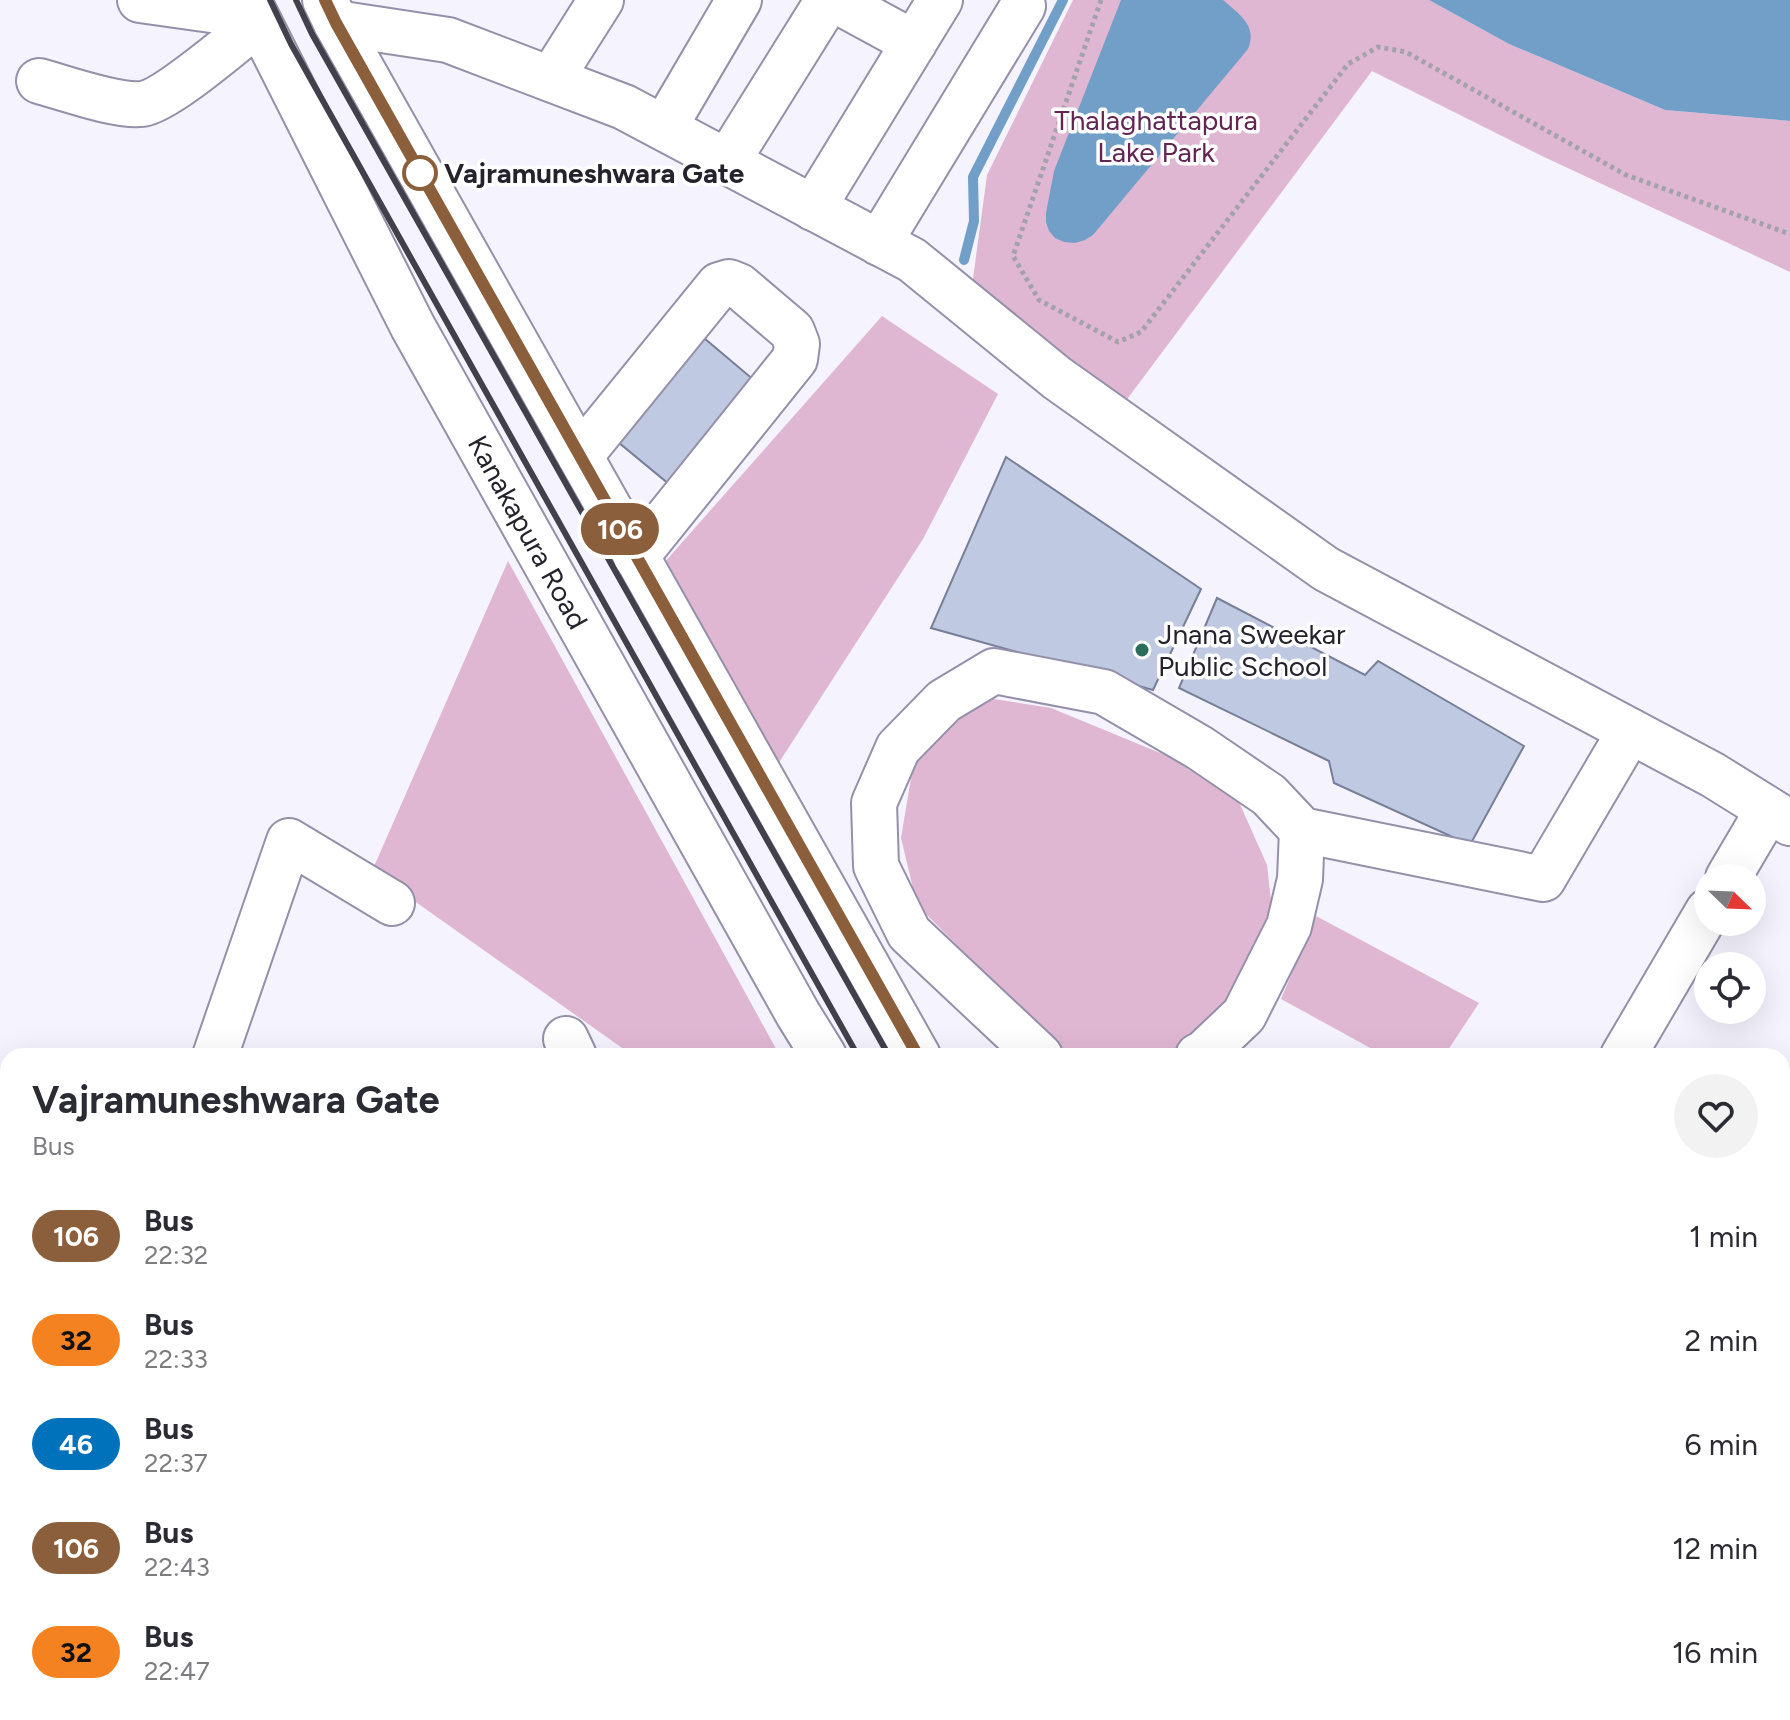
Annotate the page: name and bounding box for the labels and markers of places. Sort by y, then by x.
marker: Vajramuneshwara Gate [403,156,437,190]
place label: Vajramuneshwara Gate [444,156,744,190]
place label: Jnana Sweekar Public School [1158,617,1346,683]
marker: Jnana Sweekar Public School [1133,641,1151,659]

